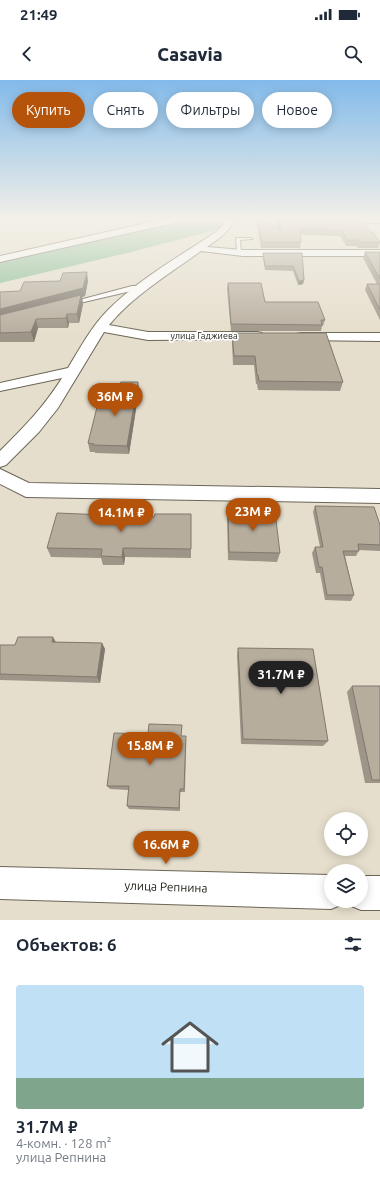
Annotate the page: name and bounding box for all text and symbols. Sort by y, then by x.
text: 21:49 [20,6,58,23]
icon: back [16,43,38,65]
icon: search [342,43,364,65]
text: Casavia [157,44,223,64]
chip: Купить [12,92,85,128]
chip: Снять [93,92,158,128]
chip: Фильтры [166,92,254,128]
chip: Новое [262,92,332,128]
street label: улица Гаджиева [170,331,238,341]
pin: 36M ₽ [87,383,143,417]
text: 36M ₽ [97,389,133,403]
pin: 23M ₽ [225,498,281,532]
pin: 14.1M ₽ [84,499,158,533]
text: 23M ₽ [235,504,271,518]
text: 14.1M ₽ [97,505,145,519]
pin: 31.7M ₽ [244,661,318,695]
text: 31.7M ₽ [257,667,305,681]
pin: 15.8M ₽ [113,732,187,766]
text: 15.8M ₽ [126,738,174,752]
map controls [324,812,368,908]
button: locate [324,812,368,856]
pin: 16.6M ₽ [129,831,203,865]
text: 16.6M ₽ [142,837,190,851]
button: layers [324,864,368,908]
street label: улица Репнина [124,879,208,894]
icon: filters [342,933,364,955]
text: Объектов: 6 [16,935,116,954]
icon: home [154,1011,226,1083]
text: 31.7M ₽ [16,1117,78,1136]
text: 4-комн. · 128 m² [16,1136,111,1150]
text: улица Репнина [16,1150,106,1164]

